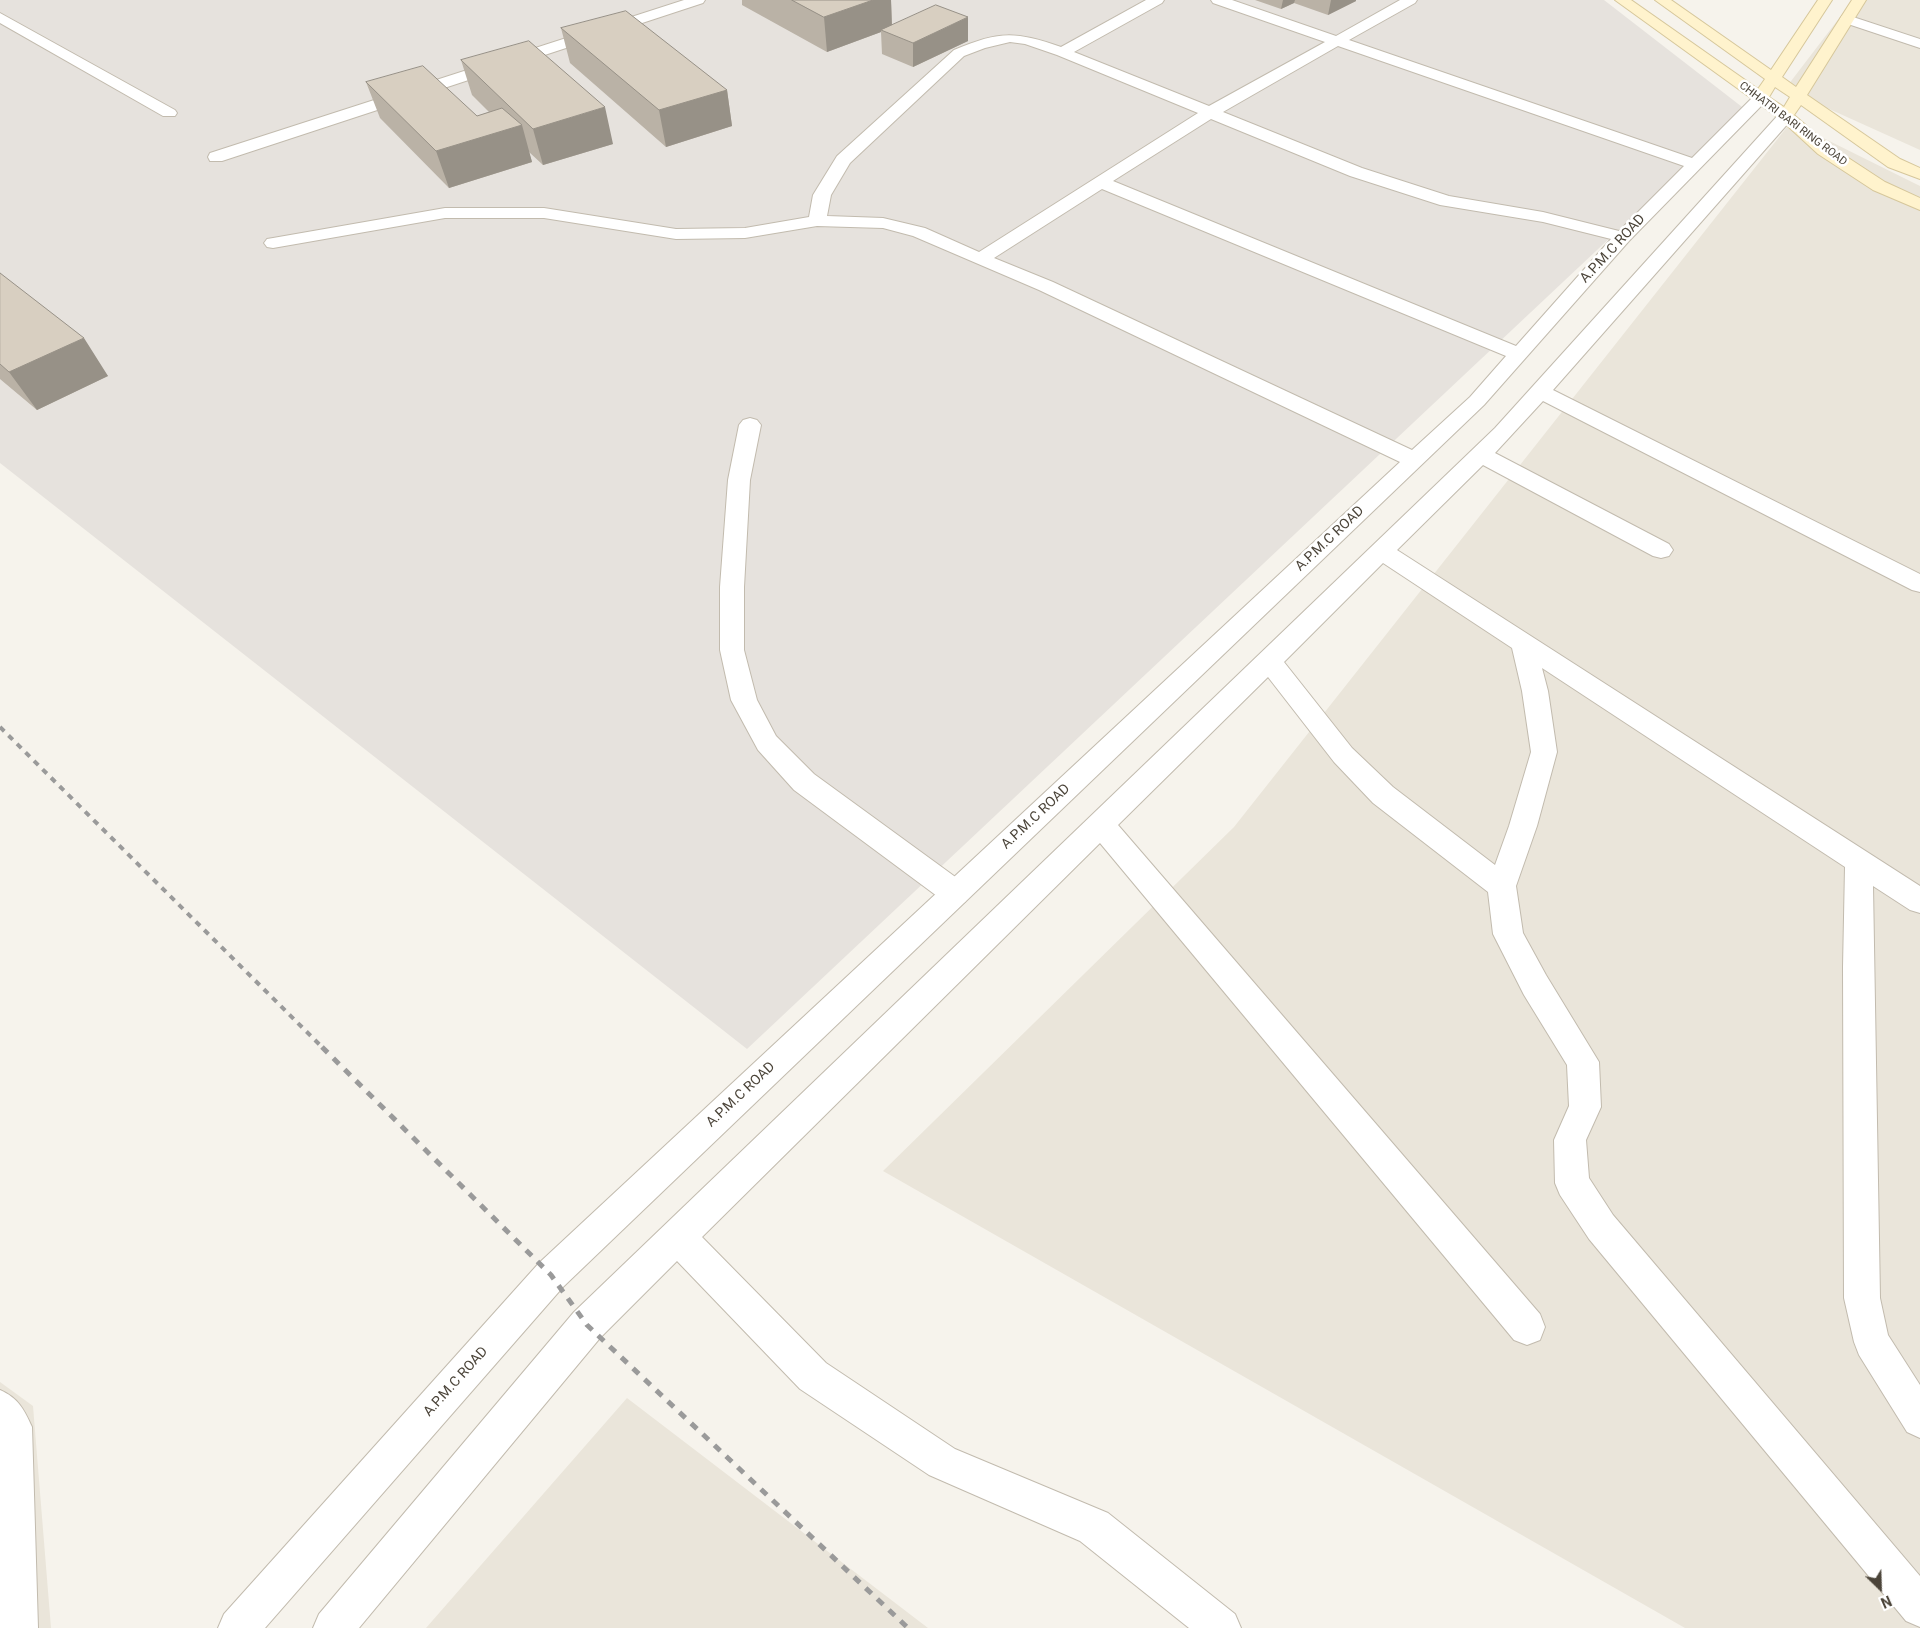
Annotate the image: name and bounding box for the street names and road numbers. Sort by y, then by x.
street label: CHHATRI BARI RING ROAD [1737,79,1849,169]
street label: A.P.M.C ROAD [1577,211,1649,287]
street label: A.P.M.C ROAD [1292,503,1368,575]
street label: A.P.M.C ROAD [998,781,1074,853]
street label: A.P.M.C ROAD [703,1059,779,1131]
street label: A.P.M.C ROAD [420,1344,492,1420]

